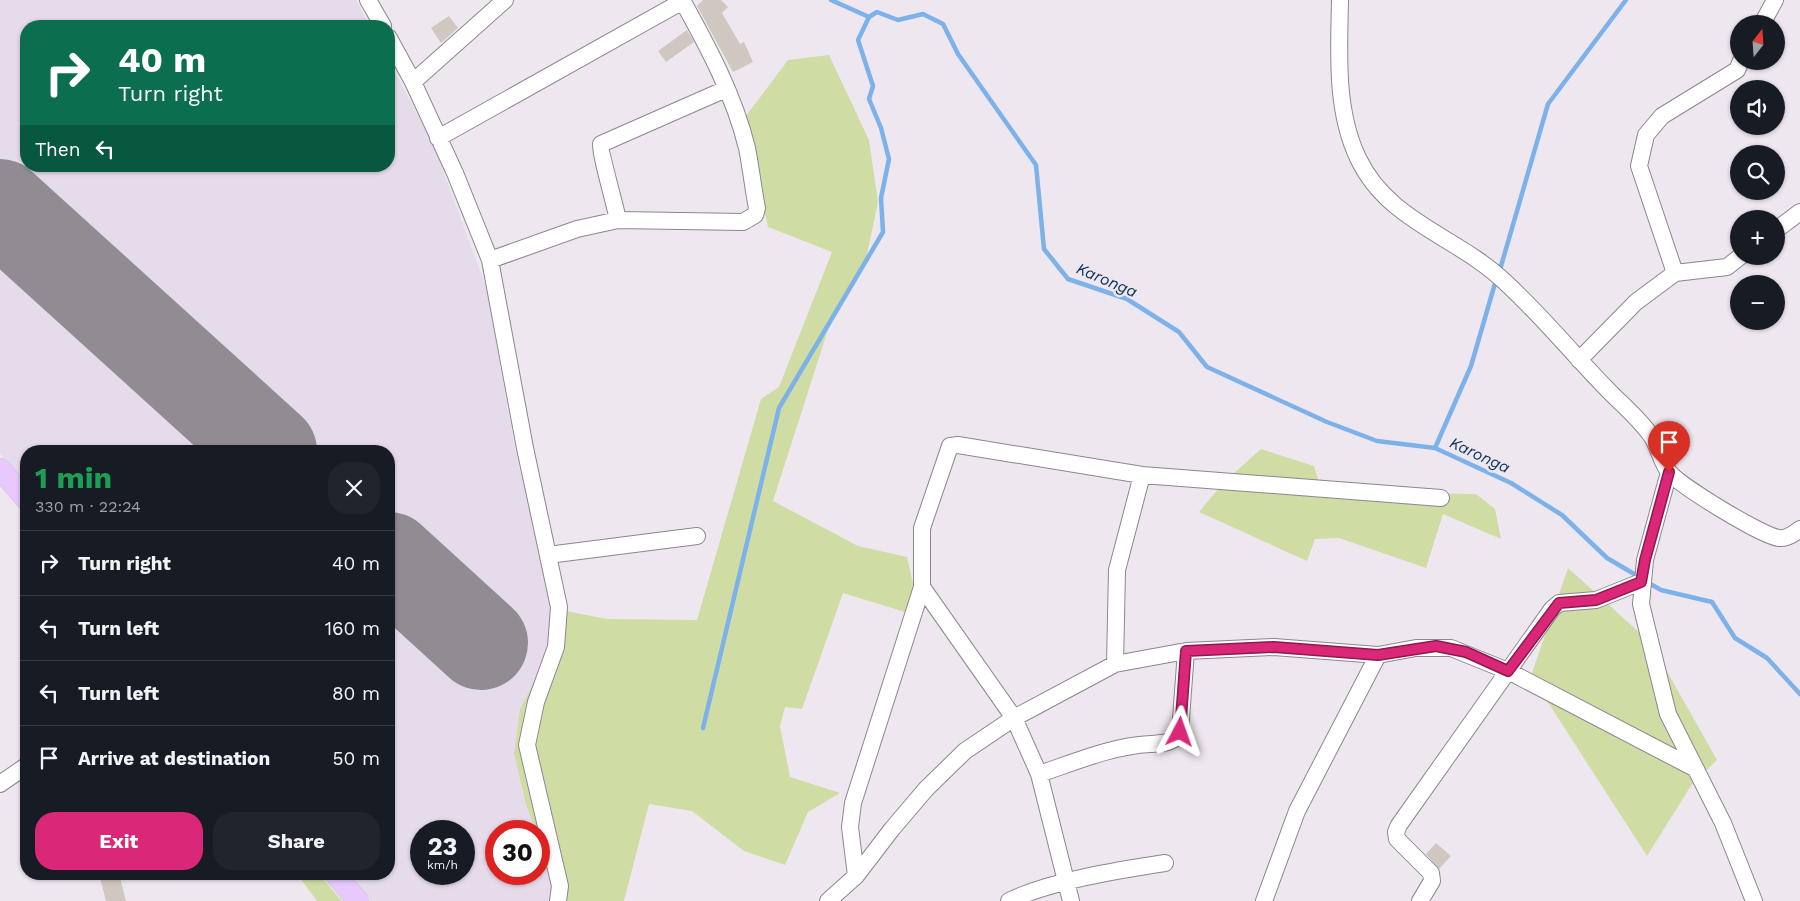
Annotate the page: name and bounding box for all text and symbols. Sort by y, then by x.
north arrow [1730,15,1785,70]
map controls [1730,15,1785,330]
text: 40 m [118,39,206,81]
icon: right [35,40,100,105]
button: sound [1730,80,1785,135]
text: Turn right [118,81,223,106]
icon: left [91,135,119,163]
text: Then [35,138,81,161]
button: search [1730,145,1785,200]
button: + [1730,210,1785,265]
water label: Karonga [1074,259,1140,301]
button: − [1730,275,1785,330]
pin [1648,421,1690,472]
icon: arrive [1655,428,1683,456]
water label: Karonga [1447,433,1513,477]
text: 1 min [35,460,112,495]
button: close [328,462,380,514]
text: 330 m · 22:24 [35,497,141,516]
icon: right [35,549,63,577]
text: Turn right [78,552,171,575]
text: 40 m [332,552,380,575]
icon: left [35,614,63,642]
text: Turn left [78,617,159,640]
text: 160 m [325,617,380,640]
icon: left [35,679,63,707]
text: Turn left [78,682,159,705]
text: 80 m [332,682,380,705]
position arrow [1153,705,1205,757]
icon: arrive [35,744,63,772]
text: Arrive at destination [78,747,270,770]
text: 50 m [333,747,380,770]
button: Exit [35,812,203,870]
button: Share [213,812,380,870]
speed limit sign: 30 [485,820,550,885]
text: 23 [428,832,457,861]
text: km/h [427,858,458,872]

